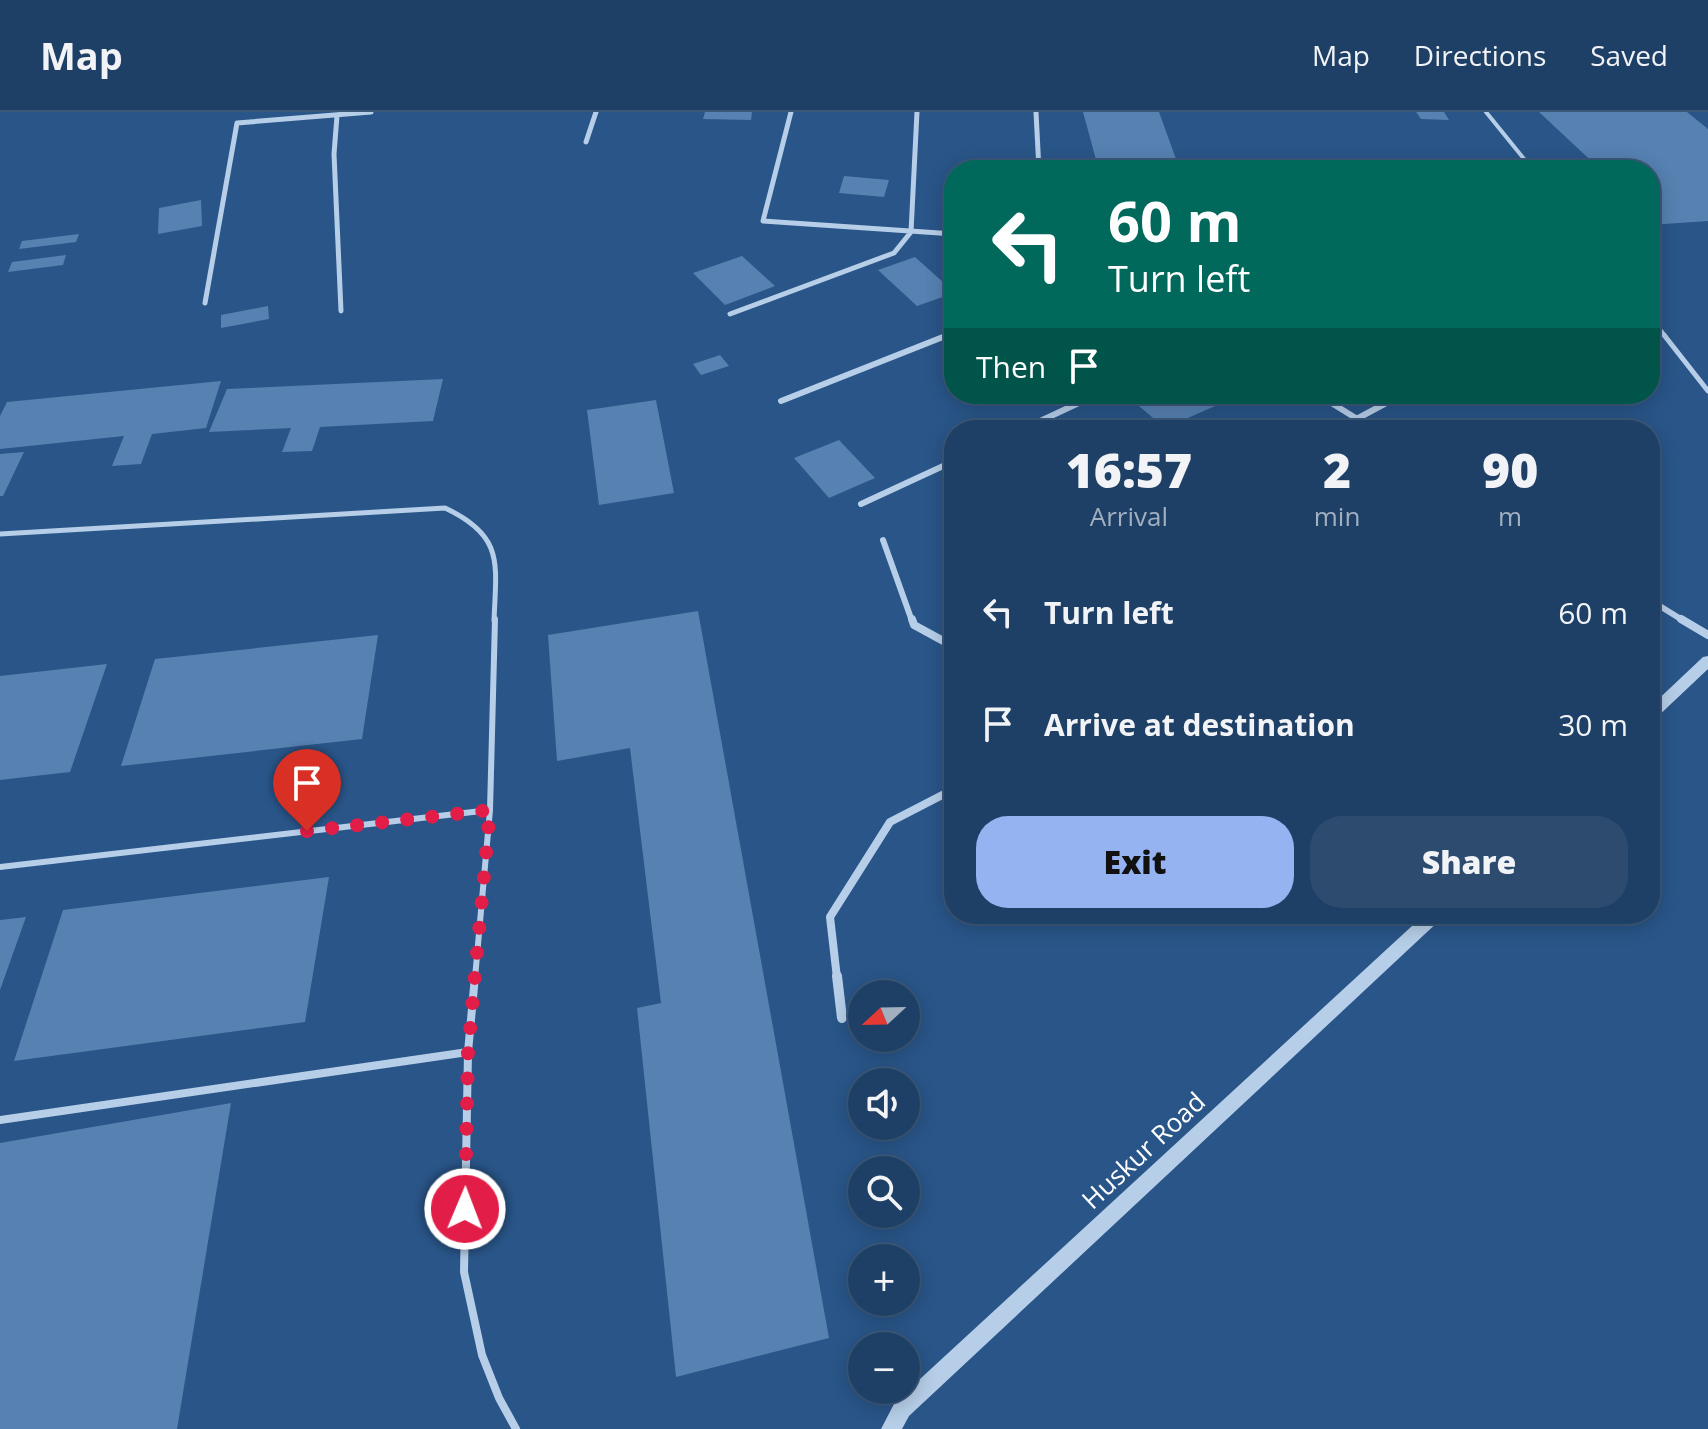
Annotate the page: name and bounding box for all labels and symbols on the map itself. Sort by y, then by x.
pin [273,749,341,831]
north arrow [848,980,920,1052]
street label: Huskur Road [1073,1083,1213,1217]
position arrow [423,1167,507,1251]

